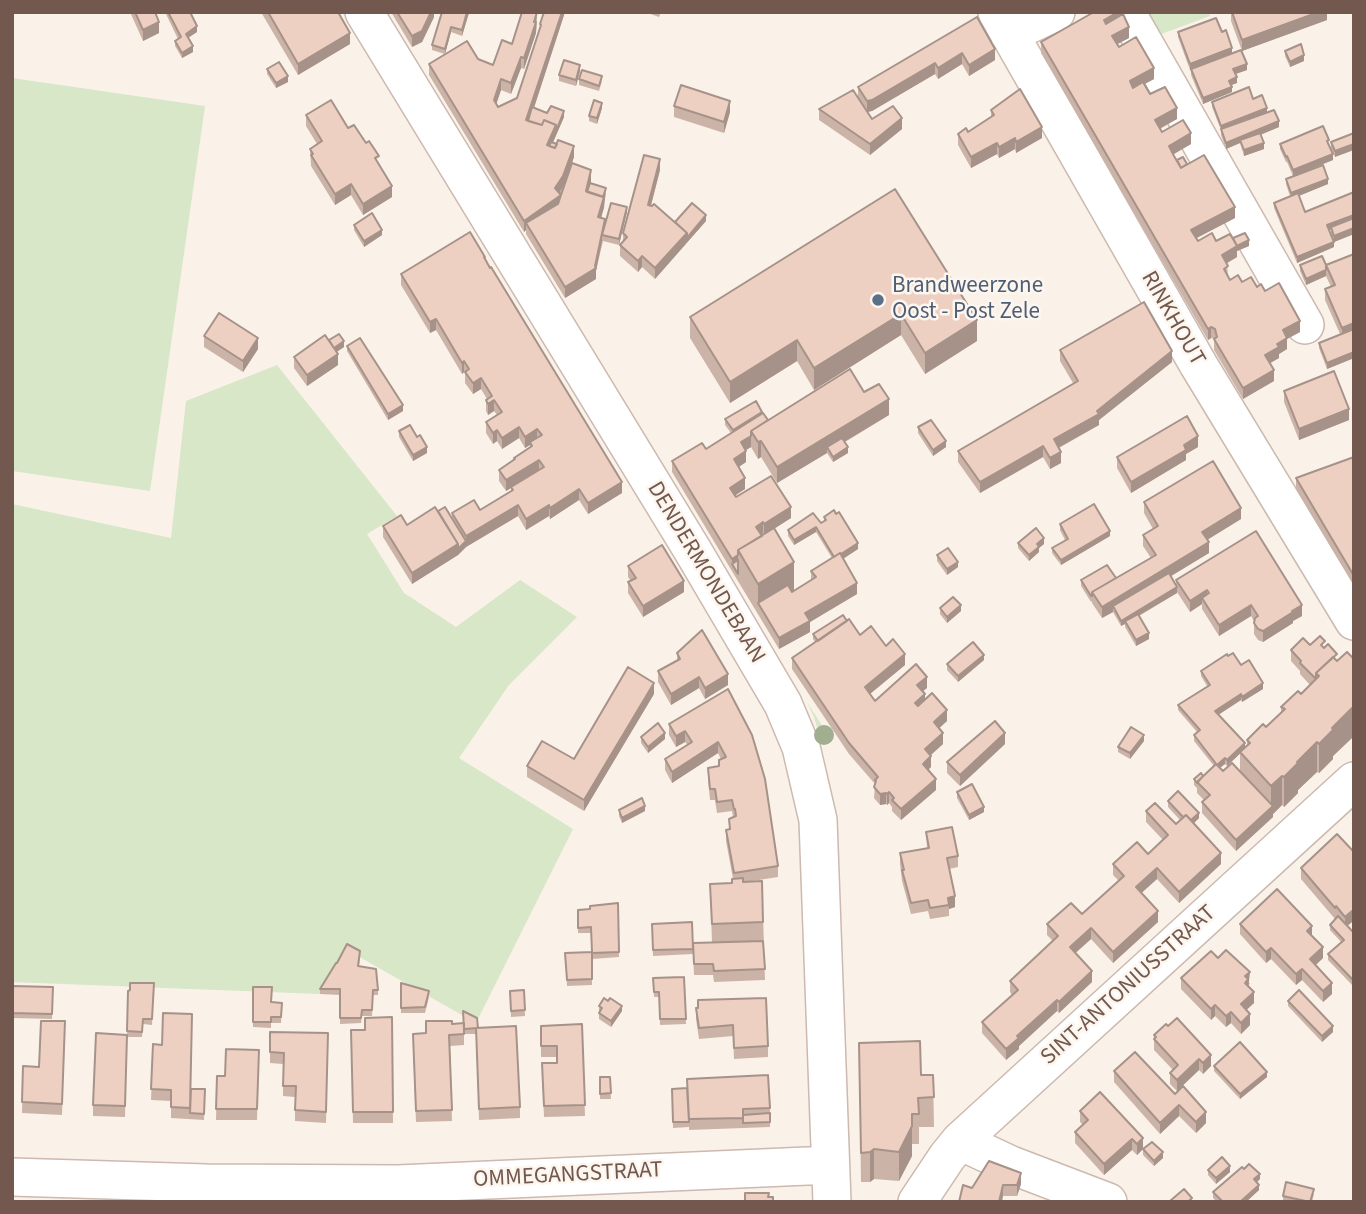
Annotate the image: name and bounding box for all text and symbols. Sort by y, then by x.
street label: RINKHOUT [1134,267,1210,371]
place label: Brandweerzone Oost - Post Zele [892,273,1043,327]
marker: Brandweerzone Oost - Post Zele [870,292,886,308]
street label: DENDERMONDEBAAN [640,477,770,669]
street label: SINT-ANTONIUSSTRAAT [1036,900,1222,1072]
street label: OMMEGANGSTRAAT [473,1157,663,1195]

